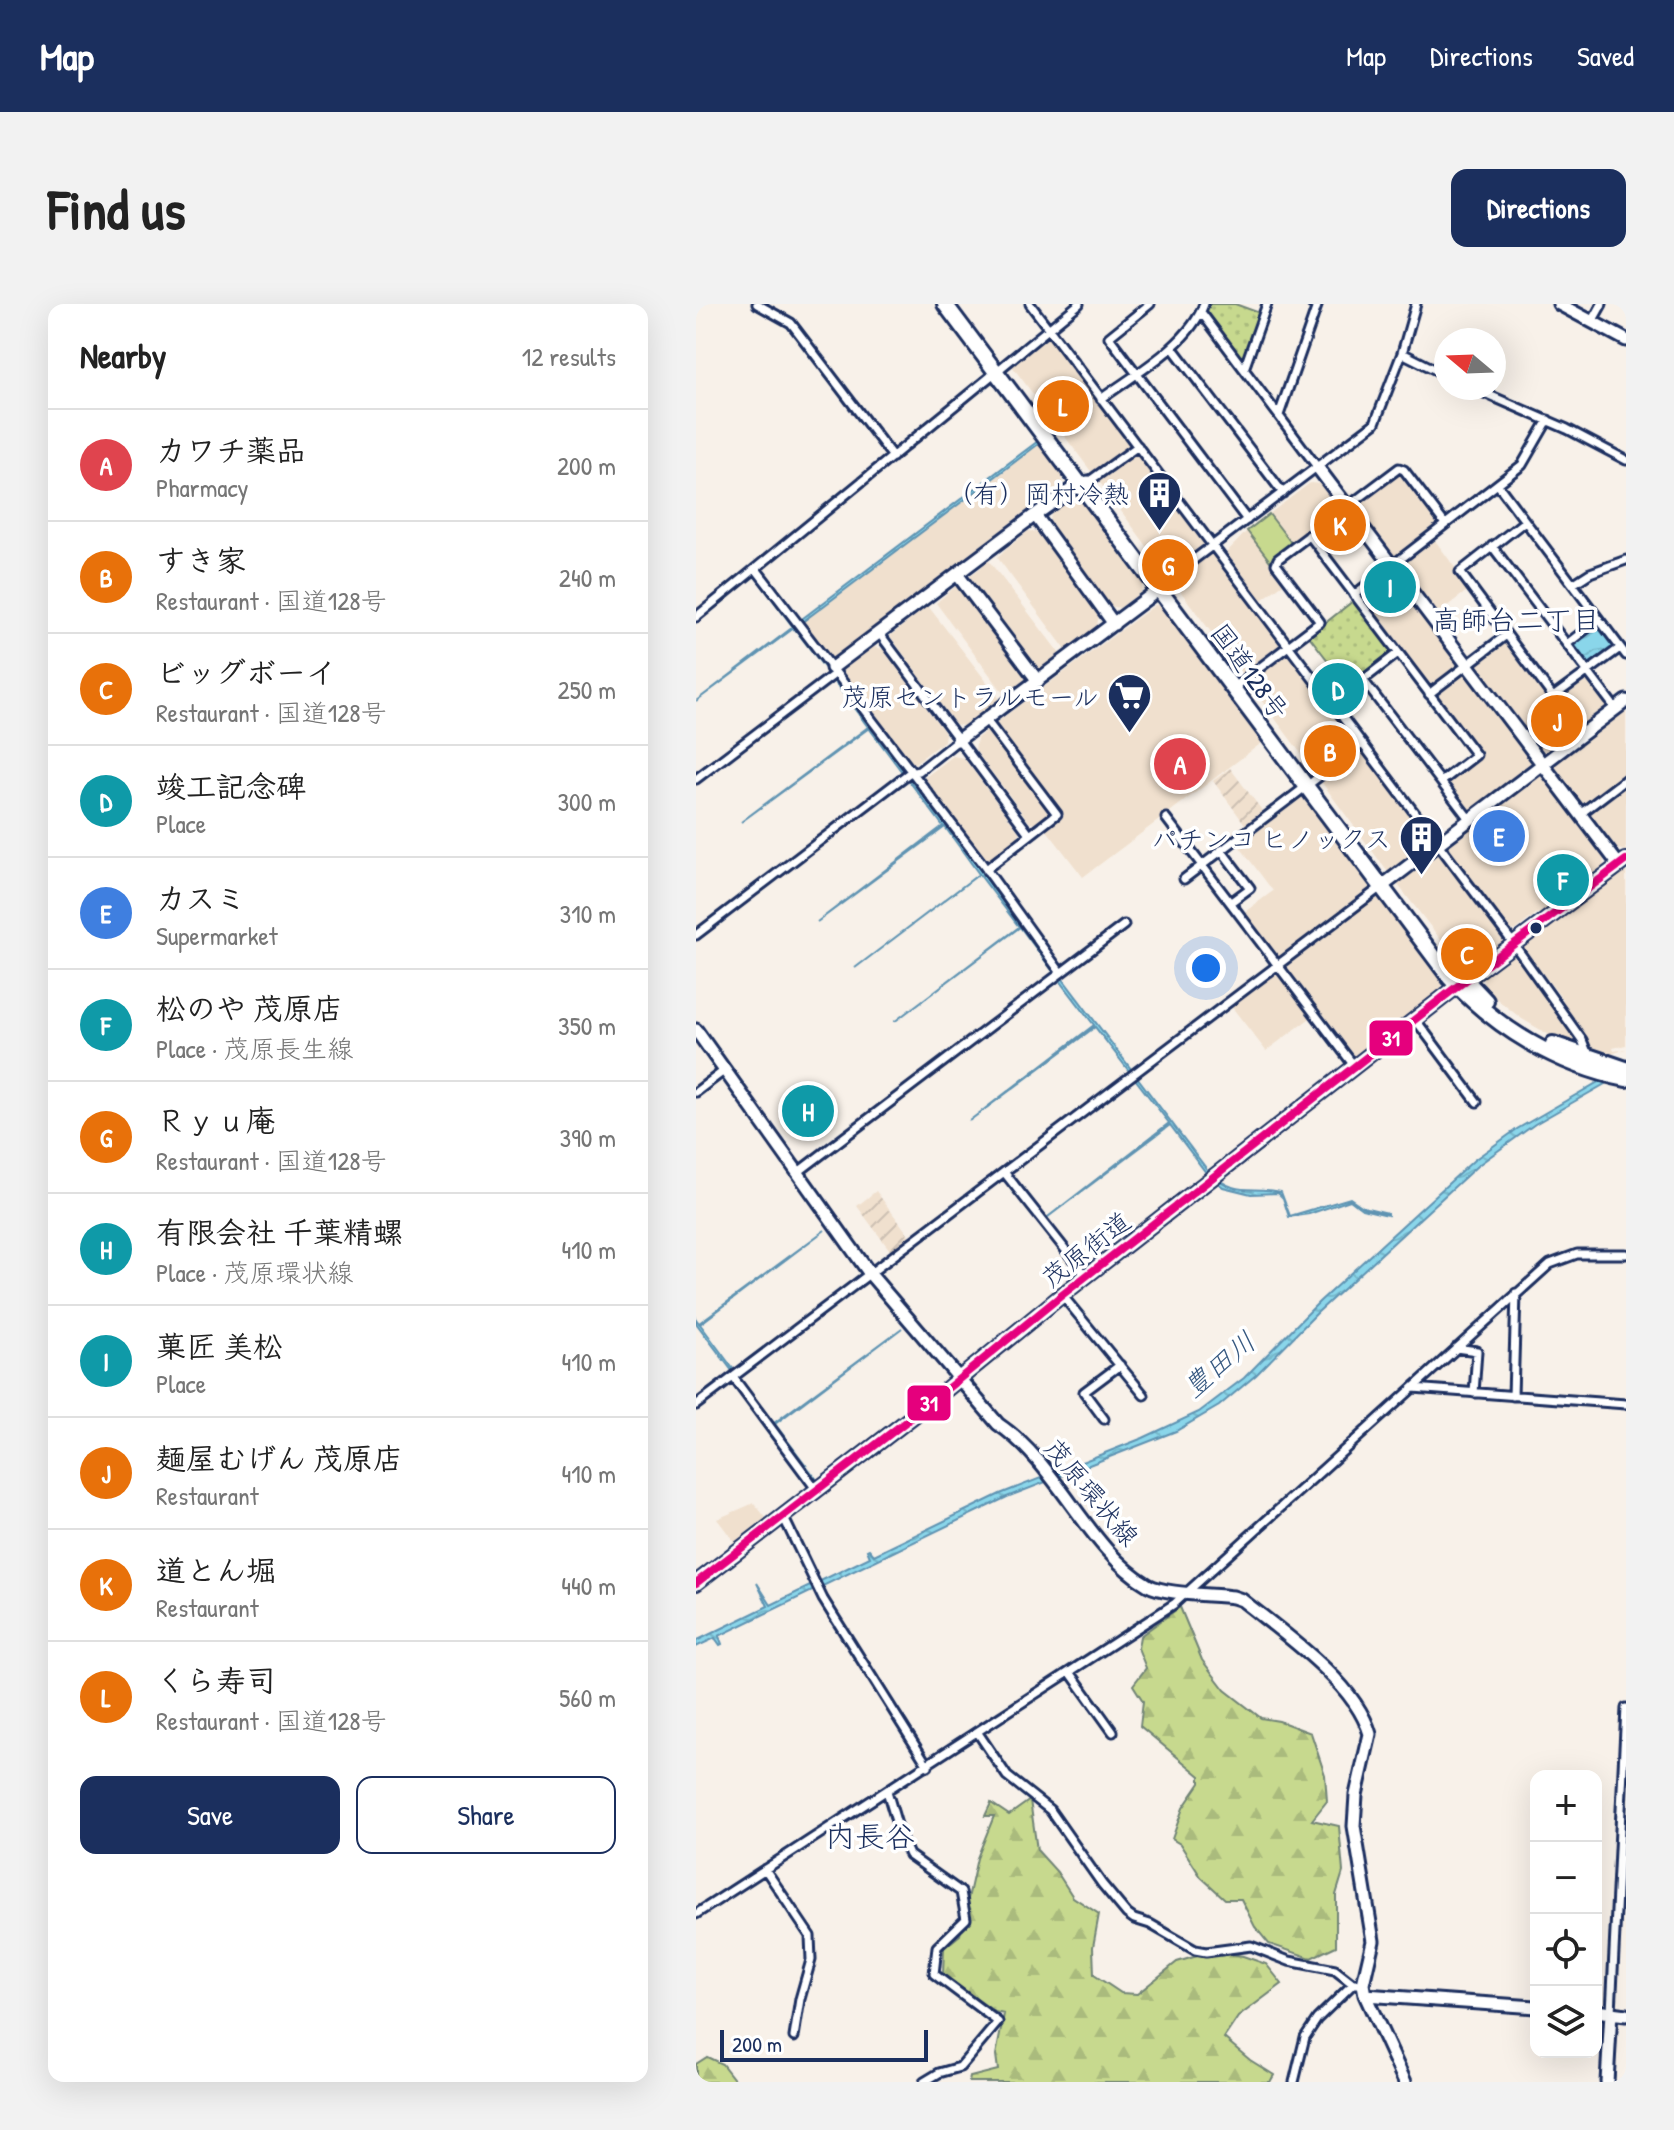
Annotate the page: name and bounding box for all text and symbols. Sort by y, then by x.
text: Map [40,30,94,82]
text: Map [1346,37,1386,75]
text: Directions [1430,37,1533,75]
text: Saved [1577,37,1634,75]
button: Directions [1451,169,1626,247]
text: Find us [48,171,186,246]
north arrow [1434,328,1506,400]
text: Nearby [80,333,166,379]
text: 12 results [522,339,616,374]
pin: L [1037,376,1089,436]
text: カワチ薬品 [156,430,306,470]
text: A [100,448,112,483]
text: 200 m [557,448,616,483]
building icon: （有）岡村冷熱 [1136,469,1184,532]
text: Pharmacy [156,470,249,505]
place label: （有）岡村冷熱 [947,476,1129,511]
pin: K [1314,495,1366,555]
pin: G [1142,535,1194,595]
text: すき家 [156,540,246,580]
pin: I [1364,557,1416,617]
text: B [99,560,113,595]
text: 240 m [559,560,616,595]
text: Restaurant · 国道128号 [156,583,387,618]
district label: 高師台二丁目 [1432,601,1600,639]
street label: 国道128号 [1203,616,1297,726]
text: ビッグボーイ [156,652,336,692]
pin: D [1312,659,1364,719]
text: C [99,672,113,707]
text: 250 m [558,672,616,707]
supermarket icon: 茂原セントラルモール [1106,672,1154,735]
place label: 茂原セントラルモール [842,679,1099,714]
pin: J [1531,691,1583,751]
text: Restaurant · 国道128号 [156,695,387,730]
pin: B [1304,721,1356,781]
pin: A [1154,734,1206,794]
text: 竣工記念碑 [156,766,306,806]
text: D [100,784,112,819]
text: 300 m [557,784,616,819]
text: Place [156,806,206,841]
pin: E [1473,806,1525,866]
building icon: パチンコ ヒノックス [1398,814,1446,877]
place label: パチンコ ヒノックス [1152,821,1391,856]
pin: F [1537,850,1589,910]
text: カスミ [156,878,245,918]
text: E [100,896,112,931]
text: 310 m [560,896,616,931]
text: Supermarket [156,918,278,953]
unlabelled marker [1528,920,1544,936]
pin: C [1441,924,1493,984]
your location [1186,948,1226,988]
text: 松のや 茂原店 [156,988,343,1028]
text: F [101,1008,111,1043]
text: 350 m [558,1008,616,1043]
line badge: 31 [1368,1019,1414,1057]
text: 31 [1382,1023,1400,1053]
text: Place · 茂原長生線 [156,1031,353,1066]
pin: H [782,1081,834,1141]
text: Ｒｙｕ庵 [156,1100,276,1140]
text: G [100,1120,112,1155]
text: 390 m [560,1120,616,1155]
text: Restaurant · 国道128号 [156,1143,387,1178]
street label: 茂原街道 [1034,1203,1138,1295]
text: 有限会社 千葉精螺 [156,1212,403,1252]
text: H [100,1232,112,1267]
text: 410 m [562,1232,616,1267]
text: Place · 茂原環状線 [156,1255,353,1290]
water label: 豊田川 [1175,1322,1263,1406]
text: 菓匠 美松 [156,1326,283,1366]
text: I [103,1344,109,1379]
text: 410 m [562,1344,616,1379]
text: Place [156,1366,206,1401]
line badge: 31 [906,1384,952,1422]
text: 31 [920,1388,938,1418]
street label: 茂原環状線 [1037,1431,1147,1553]
text: 麺屋むげん 茂原店 [156,1438,403,1478]
text: J [101,1456,111,1491]
text: 410 m [562,1456,616,1491]
text: Restaurant [156,1478,259,1513]
text: 道とん堀 [156,1550,276,1590]
text: K [99,1568,113,1603]
text: 440 m [561,1568,616,1603]
text: Restaurant [156,1590,259,1625]
text: くら寿司 [156,1660,276,1700]
text: L [101,1680,111,1715]
text: 560 m [559,1680,616,1715]
text: Restaurant · 国道128号 [156,1703,387,1738]
map controls [1530,1770,1602,2058]
button: + [1530,1770,1602,1842]
button: Save [80,1776,340,1854]
button: Share [356,1776,616,1854]
district label: 内長谷 [825,1816,915,1856]
button: − [1530,1842,1602,1914]
button: locate [1530,1914,1602,1986]
button: layers [1530,1986,1602,2058]
scale bar [720,2026,928,2062]
text: 200 m [732,2029,782,2059]

